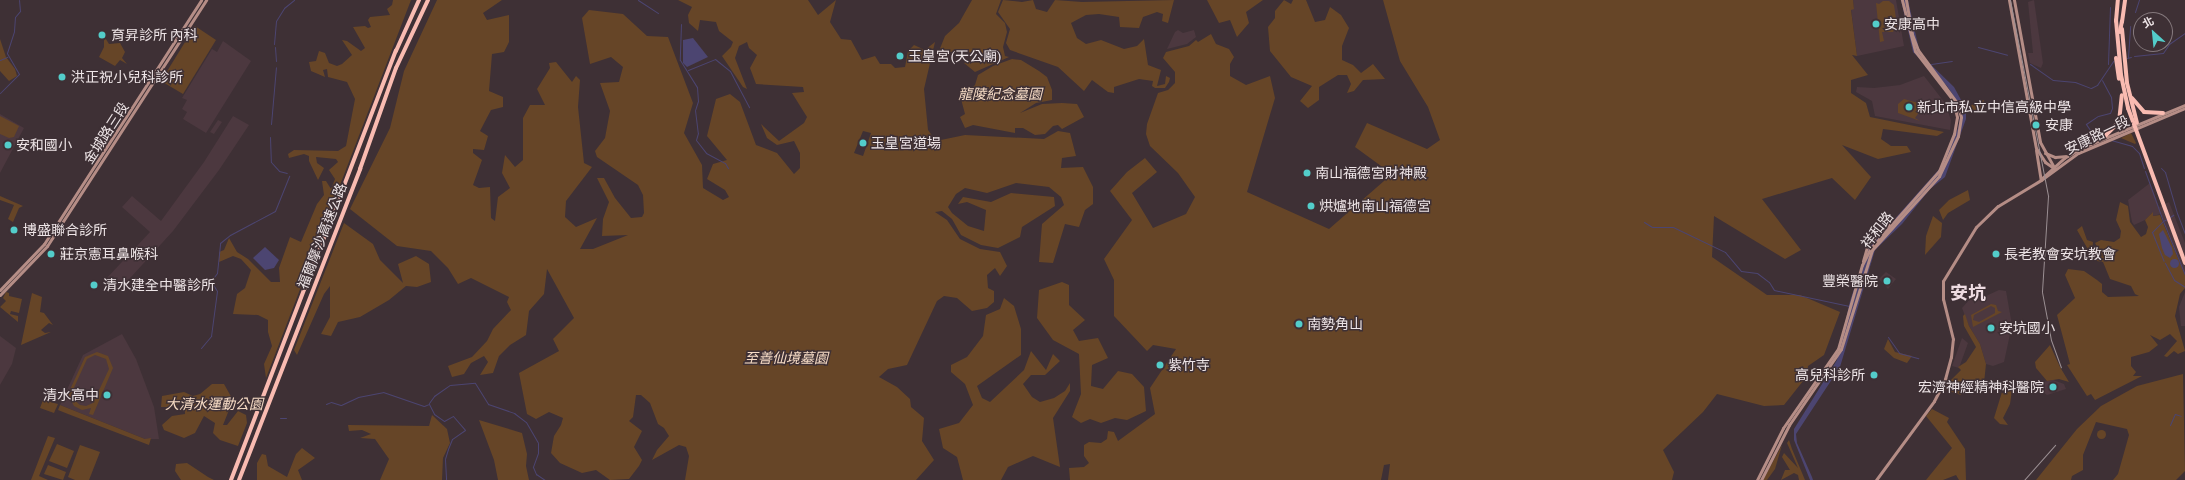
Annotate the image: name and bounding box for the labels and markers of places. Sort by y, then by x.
place label: 安康高中 [1884,16,1940,32]
marker: 安康高中 [1871,19,1881,29]
place label: 育昇診所 內科 [111,27,198,43]
marker: 育昇診所 內科 [96,29,108,41]
place label: 玉皇宮(天公廟) [908,48,1002,64]
marker: 玉皇宮(天公廟) [895,51,905,61]
place label: 洪正祝小兒科診所 [71,69,183,85]
marker: 洪正祝小兒科診所 [56,71,68,83]
place label: 新北市私立中信高級中學 [1917,99,2071,115]
marker: 新北市私立中信高級中學 [1904,102,1914,112]
place label: 安康 [2045,117,2073,133]
marker: 安康 [2030,119,2042,131]
place label: 玉皇宮道場 [871,135,941,151]
place label: 安和國小 [16,137,72,153]
marker: 玉皇宮道場 [858,138,868,148]
marker: 安和國小 [3,140,13,150]
place label: 南山福德宮財神殿 [1315,165,1427,181]
marker: 南山福德宮財神殿 [1302,168,1312,178]
place label: 烘爐地南山福德宮 [1319,198,1431,214]
marker: 烘爐地南山福德宮 [1306,201,1316,211]
place label: 博盛聯合診所 [23,222,107,238]
marker: 博盛聯合診所 [8,224,20,236]
place label: 莊京憲耳鼻喉科 [60,246,158,262]
place label: 長老教會安坑教會 [2004,246,2116,262]
marker: 莊京憲耳鼻喉科 [45,248,57,260]
marker: 長老教會安坑教會 [1991,249,2001,259]
place label: 豐榮醫院 [1822,273,1878,289]
marker: 豐榮醫院 [1881,275,1893,287]
place label: 清水建全中醫診所 [103,277,215,293]
marker: 清水建全中醫診所 [88,279,100,291]
place label: 南勢角山 [1307,316,1363,332]
marker: 南勢角山 [1294,319,1304,329]
place label: 安坑國小 [1999,320,2055,336]
marker: 安坑國小 [1986,323,1996,333]
place label: 紫竹寺 [1168,357,1210,373]
marker: 紫竹寺 [1155,360,1165,370]
place label: 高兒科診所 [1795,367,1865,383]
marker: 高兒科診所 [1868,369,1880,381]
place label: 宏濟神經精神科醫院 [1918,379,2044,395]
marker: 宏濟神經精神科醫院 [2047,381,2059,393]
place label: 清水高中 [43,387,99,403]
marker: 清水高中 [102,390,112,400]

